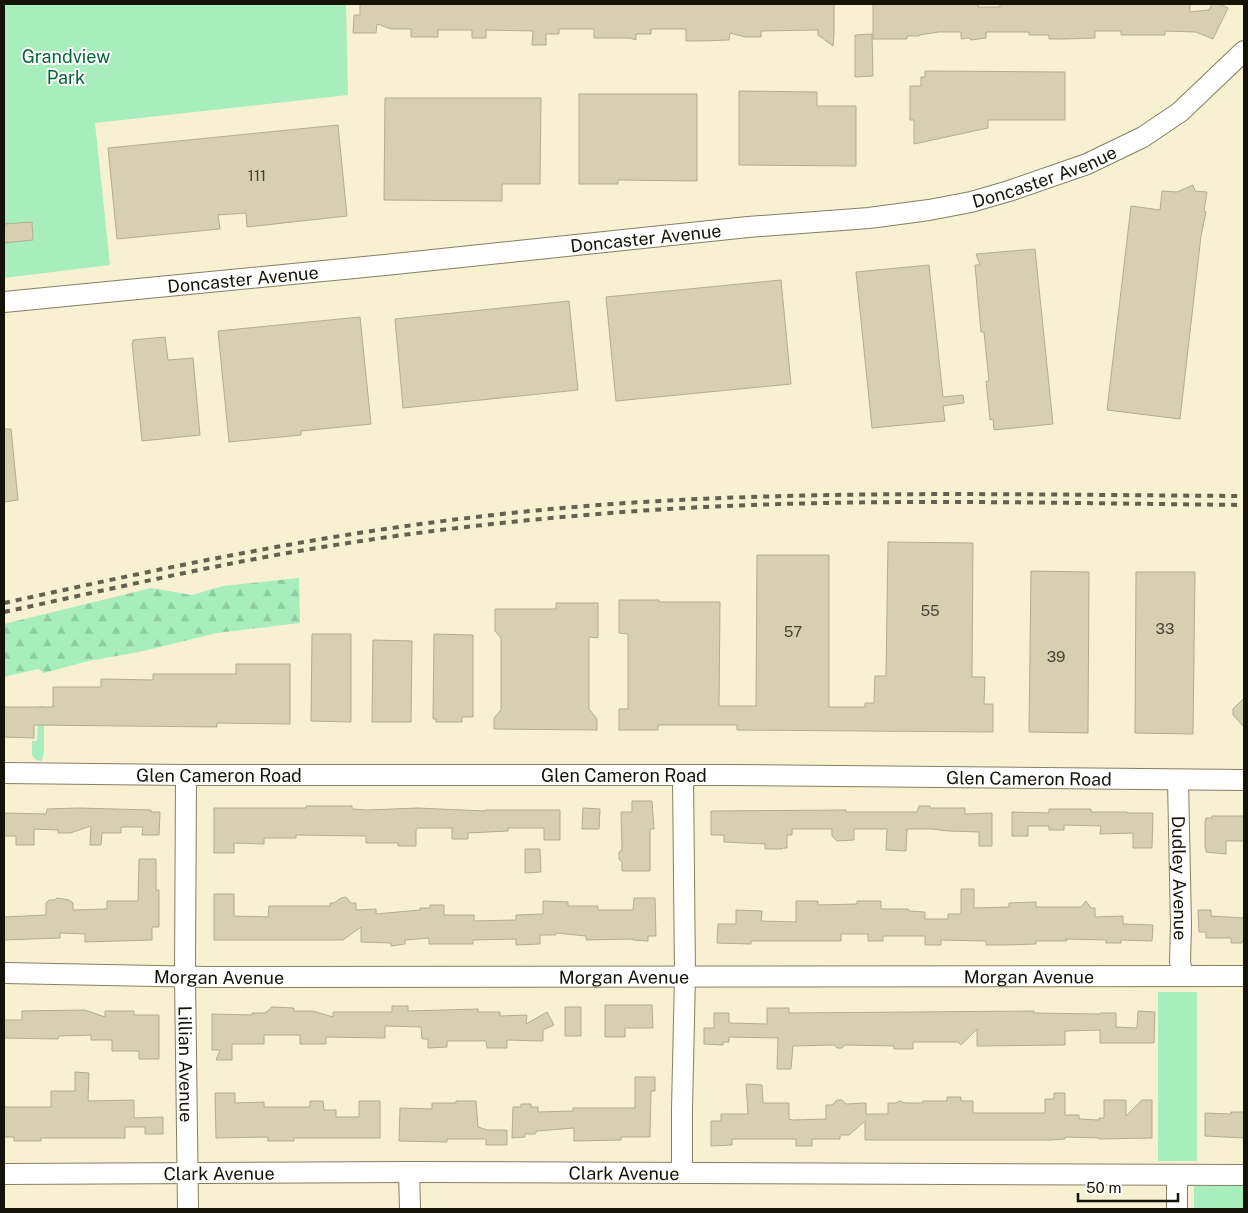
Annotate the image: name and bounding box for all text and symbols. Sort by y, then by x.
park label: Grandview Park [22,46,110,88]
street label: Doncaster Avenue [970,141,1120,212]
house number: 111 [248,167,266,184]
street label: Doncaster Avenue [569,219,722,256]
street label: Doncaster Avenue [166,261,319,297]
house number: 55 [920,602,940,619]
house number: 33 [1156,620,1174,637]
house number: 57 [784,623,802,640]
house number: 39 [1047,648,1065,665]
street label: Glen Cameron Road [136,764,302,786]
street label: Glen Cameron Road [541,765,707,786]
street label: Glen Cameron Road [946,767,1112,789]
street label: Dudley Avenue [1168,815,1192,941]
street label: Morgan Avenue [154,965,284,988]
street label: Morgan Avenue [559,966,689,987]
street label: Morgan Avenue [964,966,1094,987]
street label: Lillian Avenue [175,1006,197,1122]
street label: Clark Avenue [163,1162,275,1184]
street label: Clark Avenue [568,1162,680,1183]
scale bar [1078,1170,1178,1202]
text: 50 m [1086,1179,1121,1196]

